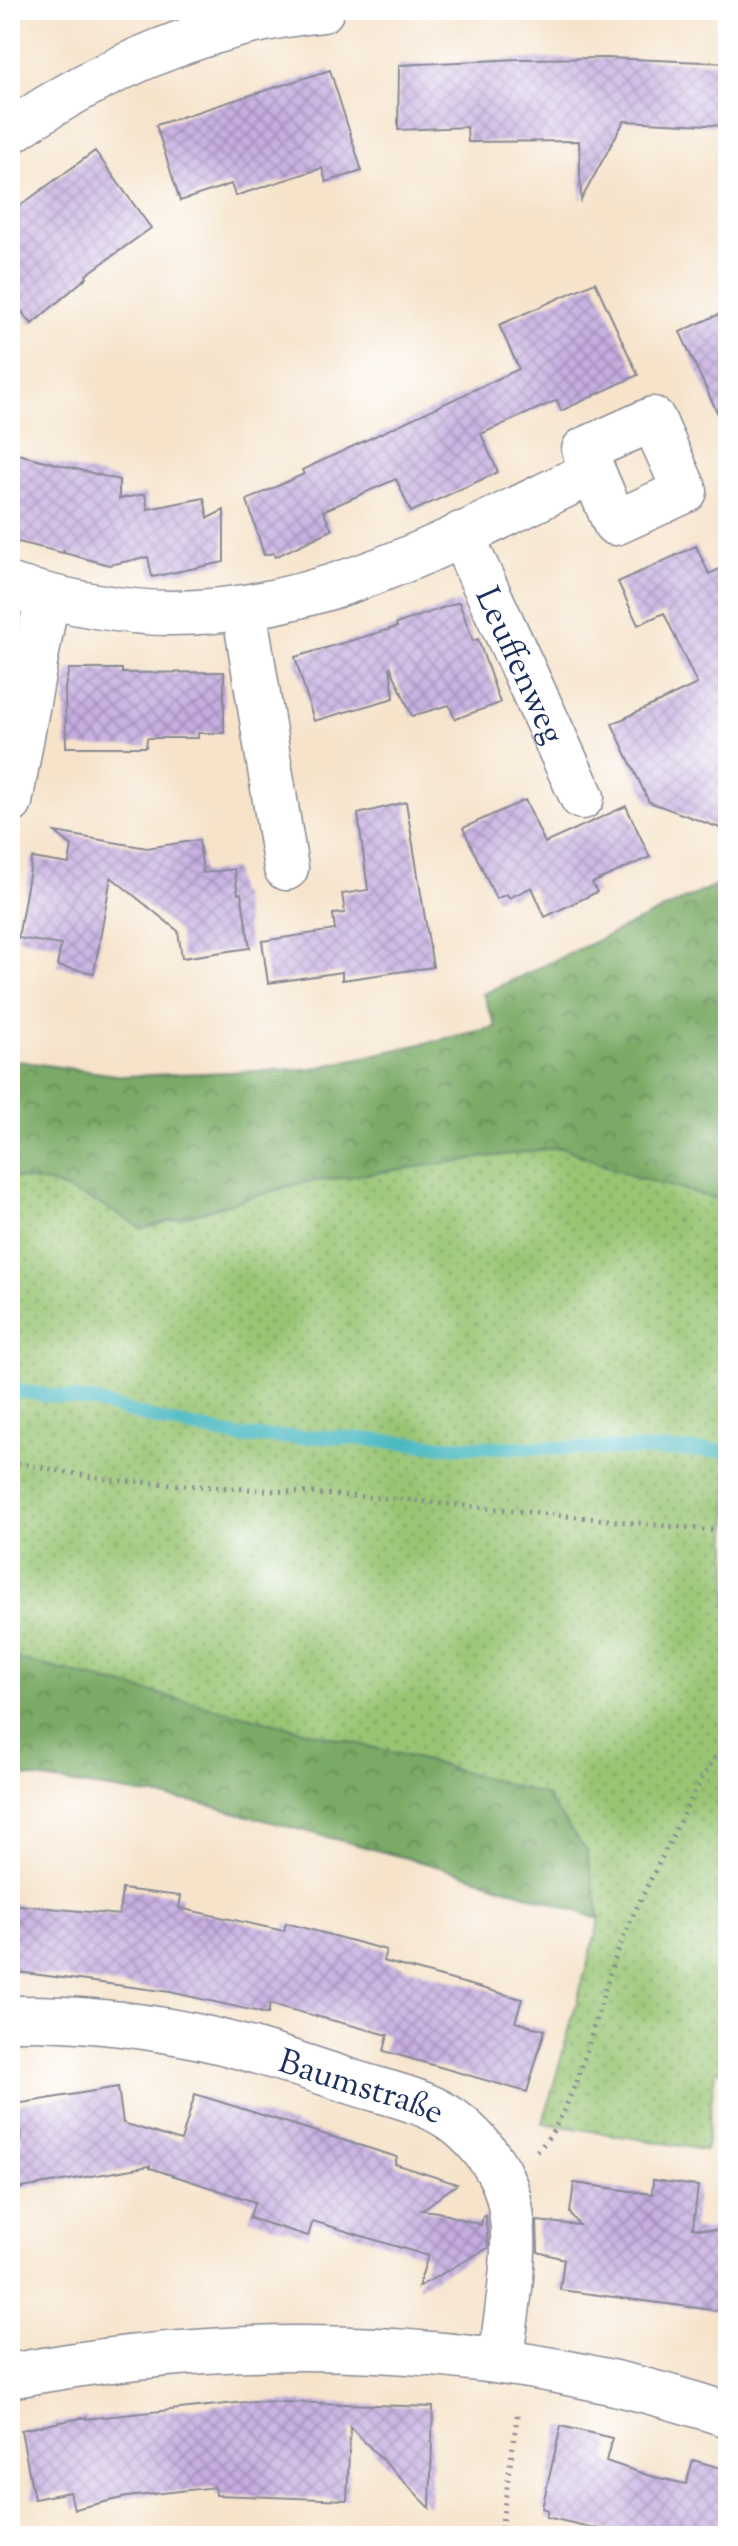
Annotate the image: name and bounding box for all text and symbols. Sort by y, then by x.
street label: Leuffenweg [461,580,575,753]
street label: Baumstraße [272,2039,452,2138]

